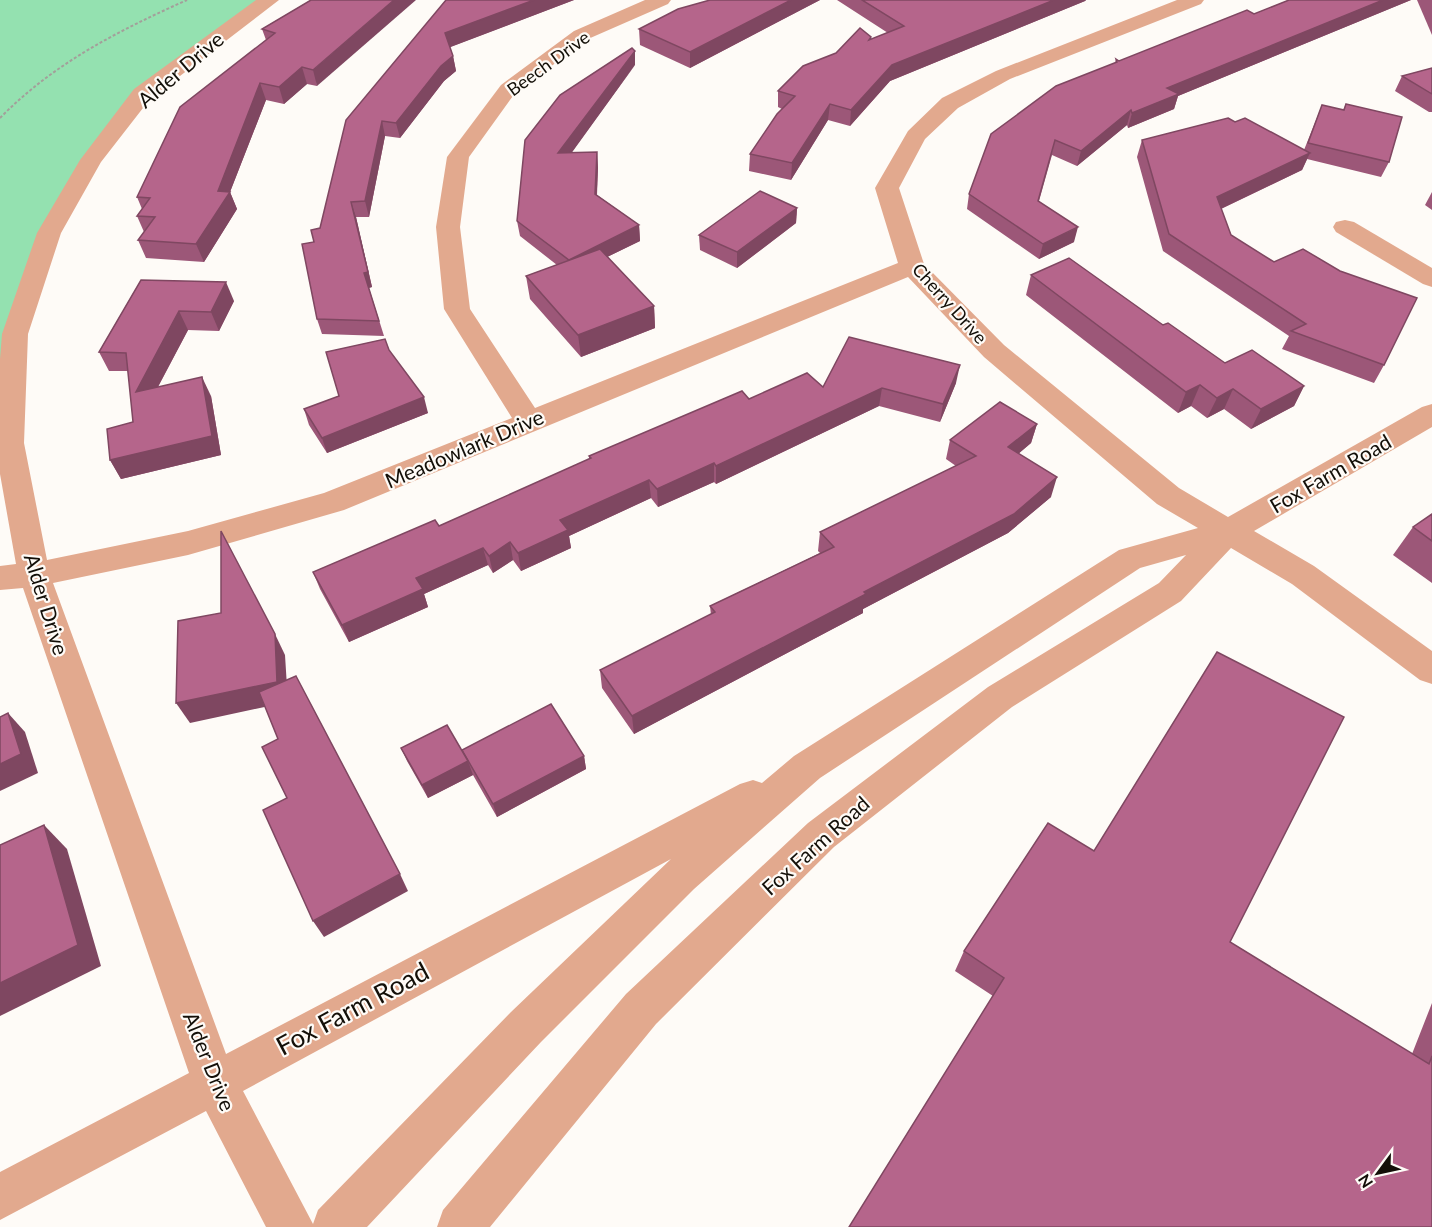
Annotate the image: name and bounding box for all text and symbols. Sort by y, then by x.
street label: Alder Drive [132,26,228,112]
street label: Beech Drive [502,26,594,100]
street label: Cherry Drive [908,258,992,348]
street label: Meadowlark Drive [381,403,547,493]
street label: Fox Farm Road [1265,428,1395,518]
street label: Alder Drive [20,550,74,658]
street label: Fox Farm Road [756,790,874,900]
street label: Fox Farm Road [270,954,434,1062]
street label: Alder Drive [179,1008,241,1114]
north arrow [1348,1143,1408,1203]
text: N [1354,1171,1376,1192]

